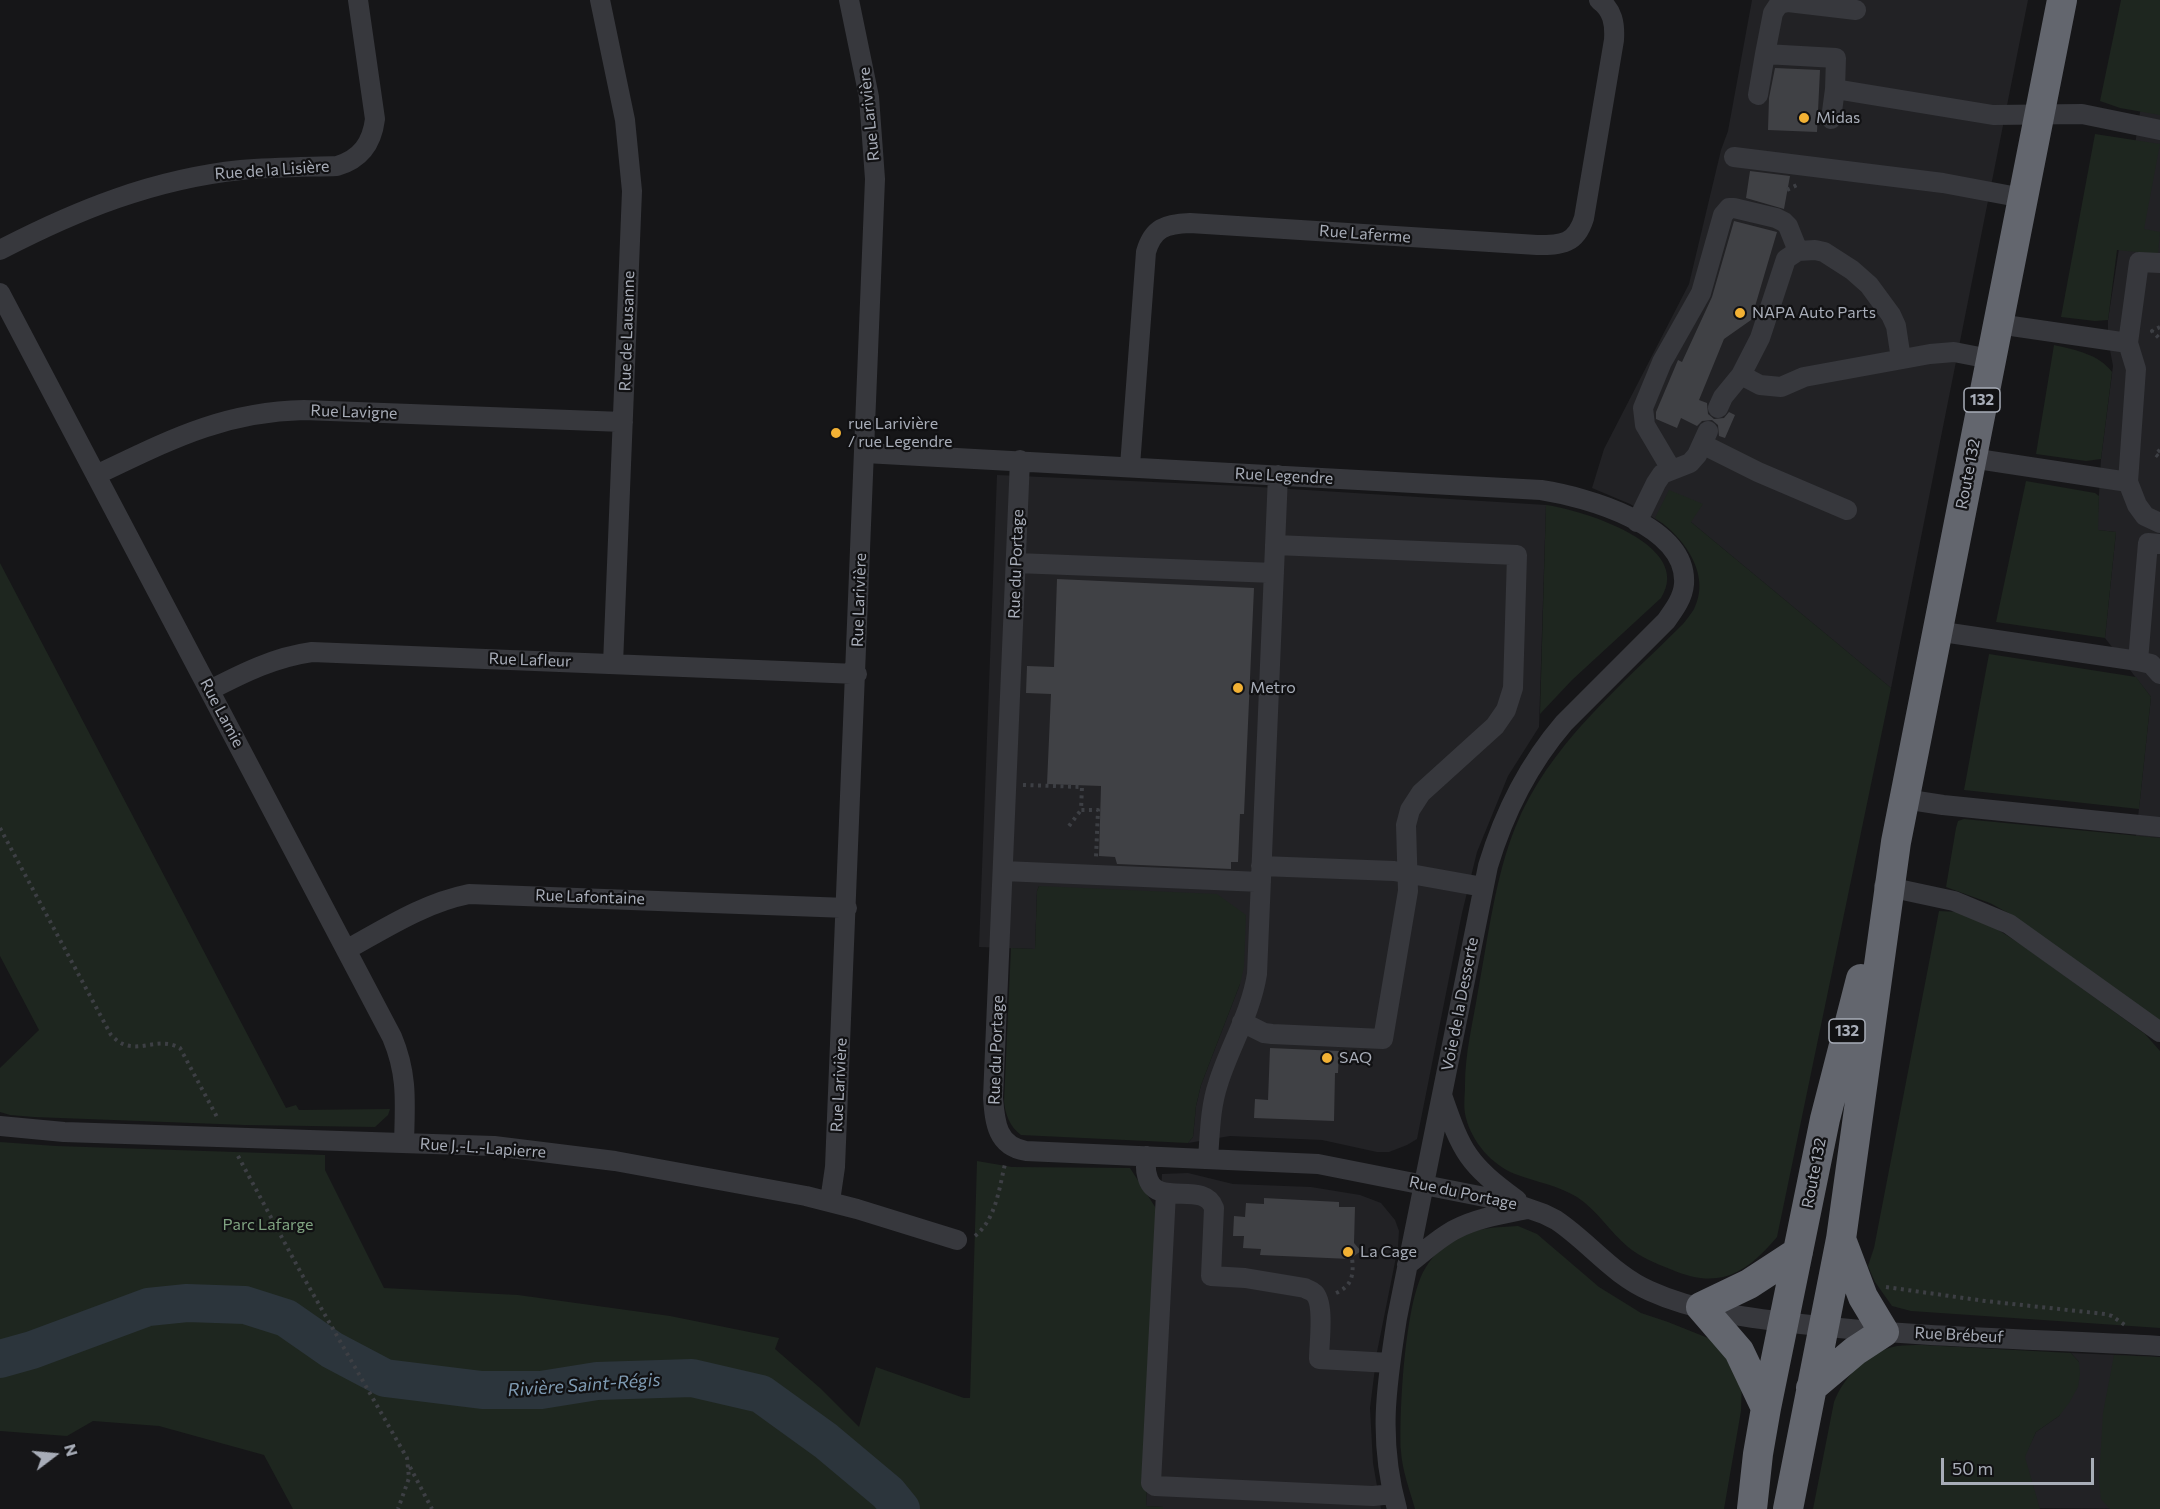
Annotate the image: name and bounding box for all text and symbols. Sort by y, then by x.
street label: Rue Larivière [855,66,883,162]
place label: Midas [1816,108,1860,128]
marker: Midas [1797,111,1811,125]
street label: Rue de la Lisière [214,156,330,184]
street label: Rue Laferme [1319,221,1411,247]
street label: Rue de Lausanne [615,270,639,392]
place label: NAPA Auto Parts [1752,303,1876,323]
marker: NAPA Auto Parts [1733,306,1747,320]
road number: 132 [1964,388,2000,412]
street label: Rue Lavigne [310,401,398,423]
place label: rue Larivière / rue Legendre [848,414,953,452]
marker: rue Larivière / rue Legendre [829,426,843,440]
street label: Route 132 [1952,437,1984,511]
street label: Rue Legendre [1234,464,1334,488]
street label: Rue du Portage [1004,509,1028,619]
street label: Rue Larivière [848,552,870,648]
street label: Rue Lafleur [488,649,572,671]
street label: Rue Lamie [196,675,248,751]
place label: Metro [1250,678,1296,698]
marker: Metro [1231,681,1245,695]
street label: Rue Lafontaine [535,885,645,909]
street label: Voie de la Desserte [1438,936,1482,1072]
street label: Rue du Portage [984,995,1008,1105]
road number: 132 [1829,1019,1865,1043]
street label: Rue Larivière [827,1037,851,1133]
place label: SAQ [1339,1048,1372,1068]
marker: SAQ [1320,1051,1334,1065]
street label: Rue J.-L.-Lapierre [419,1134,547,1162]
street label: Route 132 [1798,1136,1830,1210]
street label: Rue du Portage [1407,1172,1519,1214]
park label: Parc Lafarge [223,1215,313,1235]
place label: La Cage [1360,1242,1417,1262]
marker: La Cage [1341,1245,1355,1259]
street label: Rue Brébeuf [1914,1323,2004,1347]
water label: Rivière Saint-Régis [507,1369,661,1401]
north arrow [24,1425,84,1485]
text: N [61,1442,83,1458]
scale bar [1944,1446,2097,1484]
text: 50 m [1952,1457,1993,1479]

